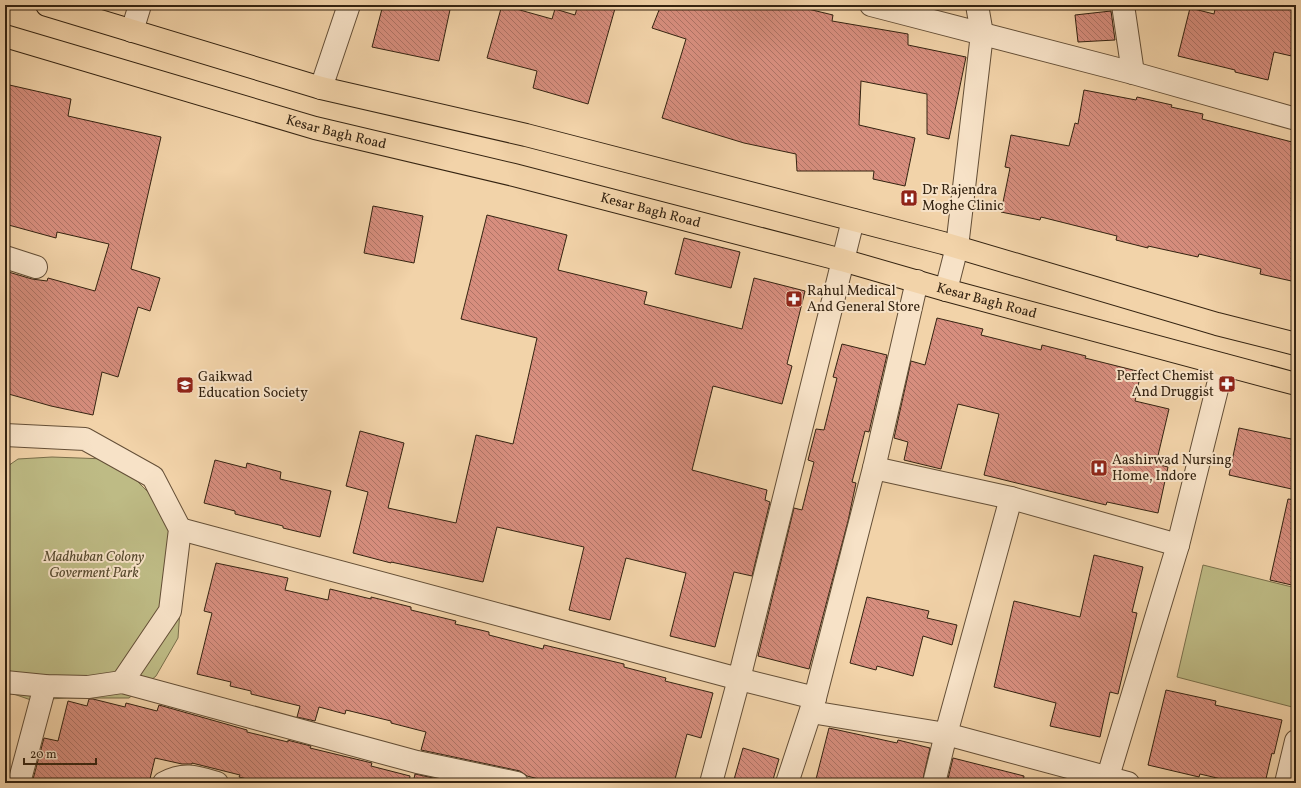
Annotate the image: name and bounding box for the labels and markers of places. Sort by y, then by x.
place label: Dr Rajendra Moghe Clinic [922,181,1004,216]
hospital icon: Dr Rajendra Moghe Clinic [899,188,919,208]
place label: Rahul Medical And General Store [807,282,920,317]
pharmacy icon: Rahul Medical And General Store [784,289,804,309]
place label: Perfect Chemist And Druggist [1117,367,1214,402]
place label: Gaikwad Education Society [198,368,308,403]
pharmacy icon: Perfect Chemist And Druggist [1217,374,1237,394]
school or university icon: Gaikwad Education Society [175,375,195,395]
place label: Aashirwad Nursing Home, Indore [1112,451,1232,486]
hospital icon: Aashirwad Nursing Home, Indore [1089,458,1109,478]

